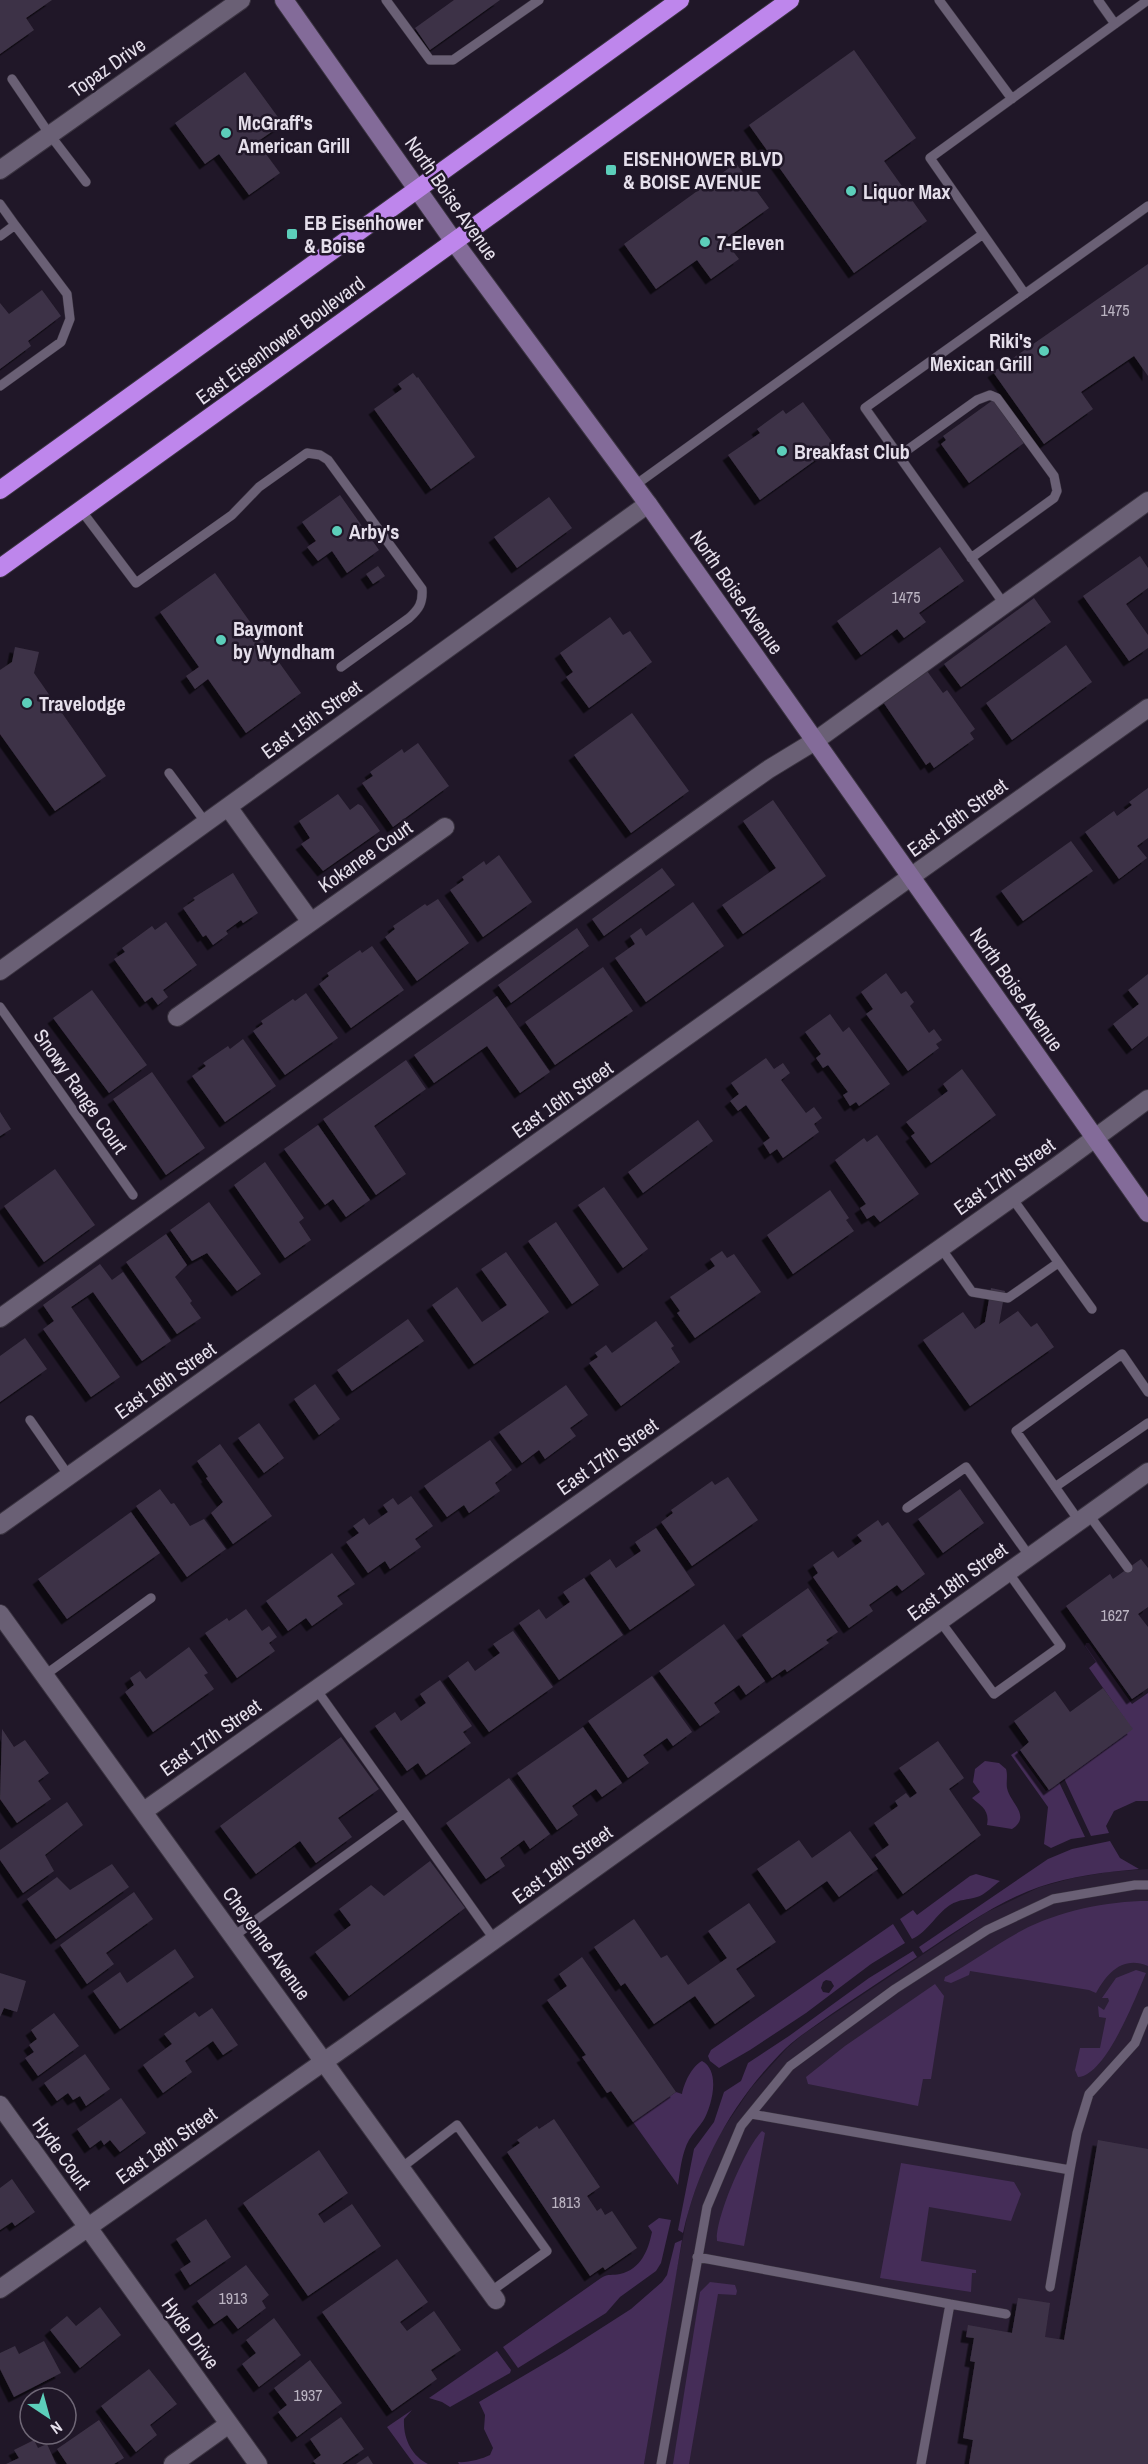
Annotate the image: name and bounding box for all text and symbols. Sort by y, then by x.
street label: Topaz Drive [63,31,151,103]
place label: McGraff's American Grill [238,109,350,159]
marker: McGraff's American Grill [219,126,233,140]
street label: North Boise Avenue [399,131,505,265]
place label: EISENHOWER BLVD & BOISE AVENUE [623,145,783,195]
marker: EISENHOWER BLVD & BOISE AVENUE [604,163,618,177]
place label: Liquor Max [863,178,951,205]
marker: Liquor Max [844,184,858,198]
place label: EB Eisenhower & Boise [304,209,424,259]
marker: EB Eisenhower & Boise [285,227,299,241]
place label: 7-Eleven [717,229,784,256]
marker: 7-Eleven [698,235,712,249]
street label: East Eisenhower Boulevard [190,270,370,410]
house number: 1475 [1100,299,1130,321]
place label: Riki's Mexican Grill [930,327,1032,377]
marker: Riki's Mexican Grill [1037,344,1051,358]
place label: Breakfast Club [794,438,910,465]
marker: Breakfast Club [775,444,789,458]
place label: Arby's [349,518,399,545]
marker: Arby's [330,524,344,538]
street label: North Boise Avenue [684,525,790,659]
house number: 1475 [891,586,921,608]
place label: Baymont by Wyndham [233,615,335,665]
marker: Baymont by Wyndham [214,633,228,647]
street label: East 15th Street [255,673,367,764]
place label: Travelodge [39,690,126,717]
marker: Travelodge [20,696,34,710]
street label: East 16th Street [901,771,1013,862]
street label: Kokanee Court [312,813,418,898]
street label: North Boise Avenue [964,922,1070,1056]
street label: Snowy Range Court [28,1023,134,1159]
street label: East 16th Street [506,1054,618,1144]
street label: East 17th Street [948,1131,1060,1221]
street label: East 16th Street [109,1335,221,1425]
street label: East 17th Street [551,1411,663,1501]
street label: East 18th Street [901,1535,1013,1626]
house number: 1627 [1100,1604,1130,1626]
street label: East 17th Street [154,1692,266,1782]
street label: East 18th Street [506,1818,618,1909]
street label: Cheyenne Avenue [217,1881,317,2005]
street label: East 18th Street [110,2100,222,2190]
street label: Hyde Court [27,2112,98,2195]
house number: 1813 [551,2191,581,2213]
house number: 1913 [218,2287,248,2309]
street label: Hyde Drive [156,2292,226,2374]
house number: 1937 [293,2384,323,2406]
north arrow [18,2386,78,2446]
text: N [47,2416,67,2440]

